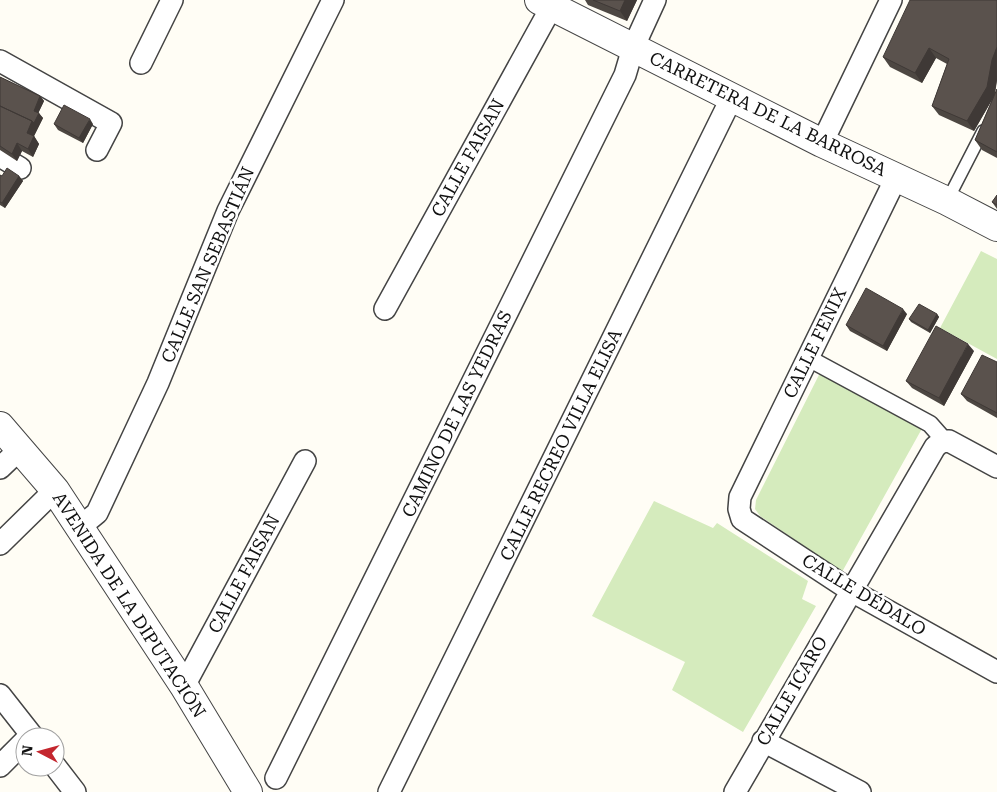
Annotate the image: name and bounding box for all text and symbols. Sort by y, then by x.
street label: CARRETERA DE LA BARROSA [646,47,890,180]
street label: CALLE FAISAN [427,95,509,220]
street label: CALLE SAN SEBASTIÁN [157,164,258,366]
street label: CALLE FENIX [779,284,850,402]
street label: CAMINO DE LAS YEDRAS [397,307,516,520]
street label: CALLE RECREO VILLA ELISA [495,325,626,564]
street label: AVENIDA DE LA DIPUTACIÓN [49,488,210,721]
street label: CALLE FAISAN [203,511,284,637]
street label: CALLE DÉDALO [798,549,930,640]
street label: CALLE ICARO [752,632,831,749]
north arrow [15,727,65,777]
text: N [19,744,36,757]

